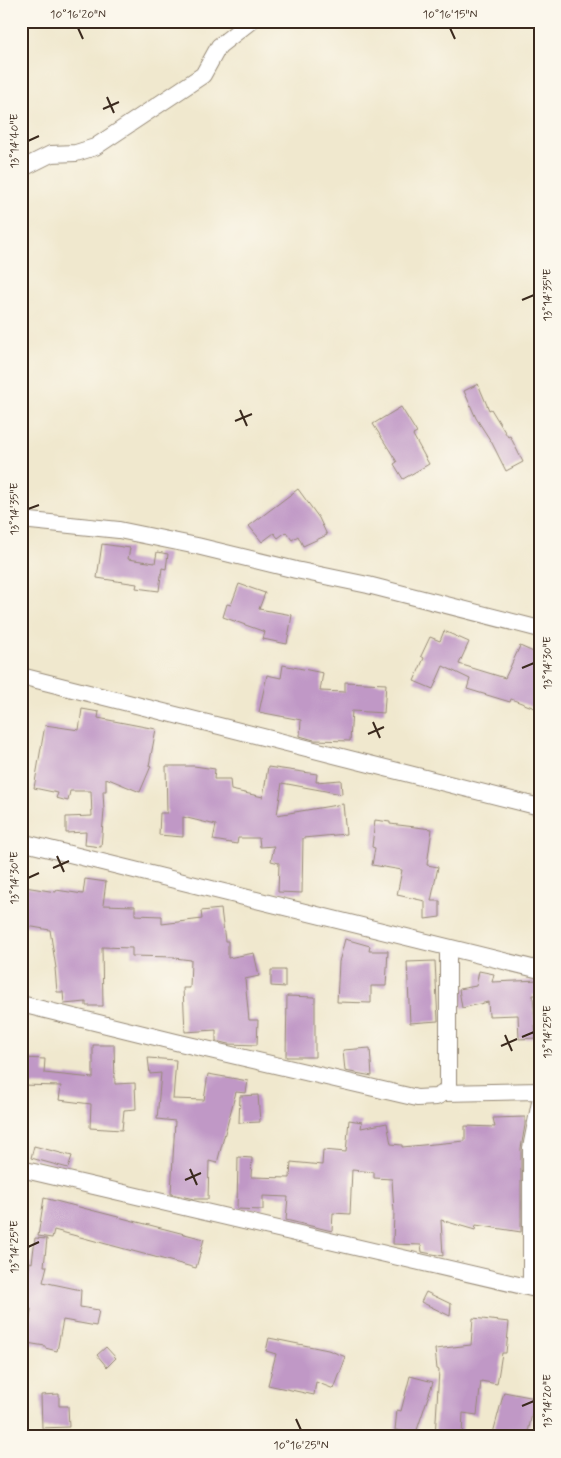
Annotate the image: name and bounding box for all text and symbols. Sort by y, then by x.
text: 10°16'20"N [50,7,106,23]
text: 10°16'15"N [423,7,477,23]
text: 13°14'40"E [7,114,23,168]
text: 13°14'35"E [540,269,556,321]
text: 13°14'35"E [7,483,23,535]
text: 13°14'30"E [540,636,556,690]
text: 13°14'30"E [7,851,23,905]
text: 13°14'25"E [540,1005,556,1059]
text: 13°14'25"E [7,1220,23,1274]
text: 13°14'20"E [540,1374,556,1428]
text: 10°16'25"N [273,1438,329,1454]

